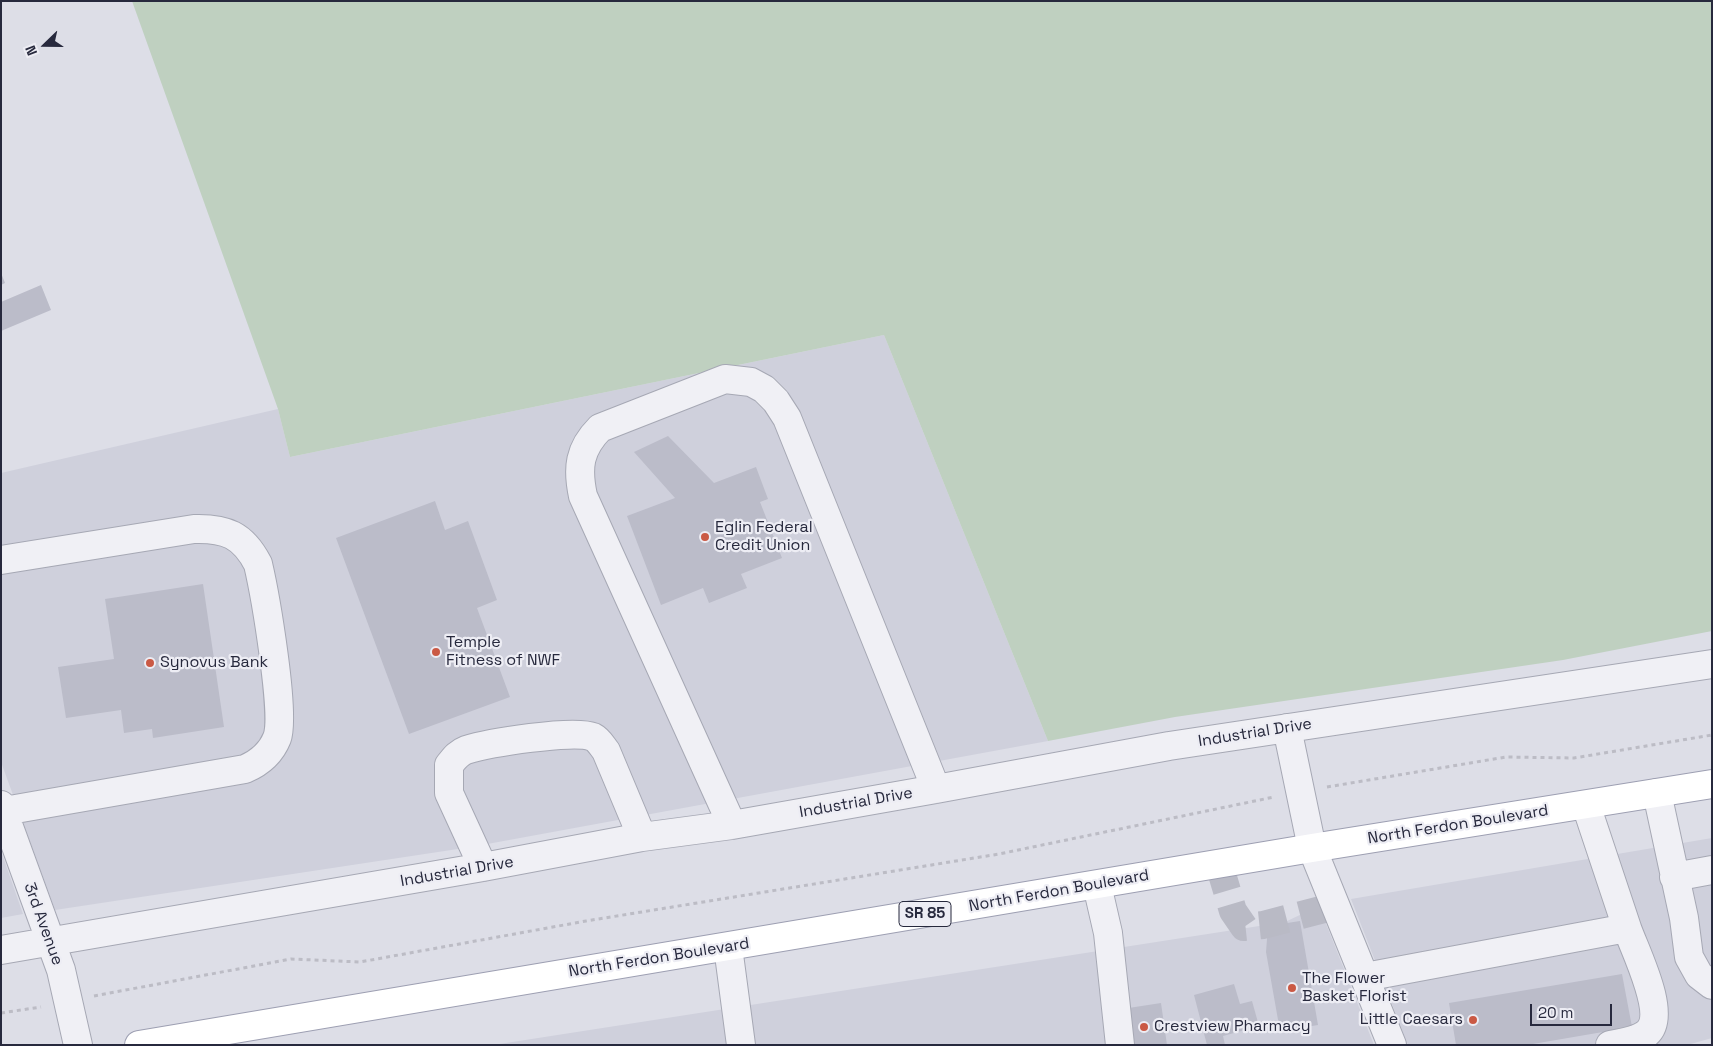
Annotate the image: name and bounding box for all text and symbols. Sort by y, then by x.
north arrow [20,20,70,70]
text: N [21,43,41,58]
place label: Eglin Federal Credit Union [715,518,813,556]
marker: Eglin Federal Credit Union [699,531,711,543]
place label: Temple Fitness of NWF [446,633,560,671]
marker: Temple Fitness of NWF [430,646,442,658]
place label: Synovus Bank [160,653,268,673]
marker: Synovus Bank [144,657,156,669]
street label: Industrial Drive [1197,715,1313,751]
street label: Industrial Drive [798,784,914,822]
street label: North Ferdon Boulevard [1366,801,1550,849]
street label: Industrial Drive [399,853,515,891]
street label: North Ferdon Boulevard [967,866,1151,916]
street label: 3rd Avenue [19,880,67,968]
road number: SR 85 [899,902,951,926]
street label: North Ferdon Boulevard [567,934,751,982]
place label: The Flower Basket Florist [1302,969,1407,1007]
marker: The Flower Basket Florist [1286,982,1298,994]
scale bar [1533,994,1616,1026]
text: 20 m [1538,1003,1573,1022]
place label: Little Caesars [1360,1010,1463,1030]
marker: Little Caesars [1467,1014,1479,1026]
place label: Crestview Pharmacy [1154,1017,1311,1037]
marker: Crestview Pharmacy [1138,1021,1150,1033]

